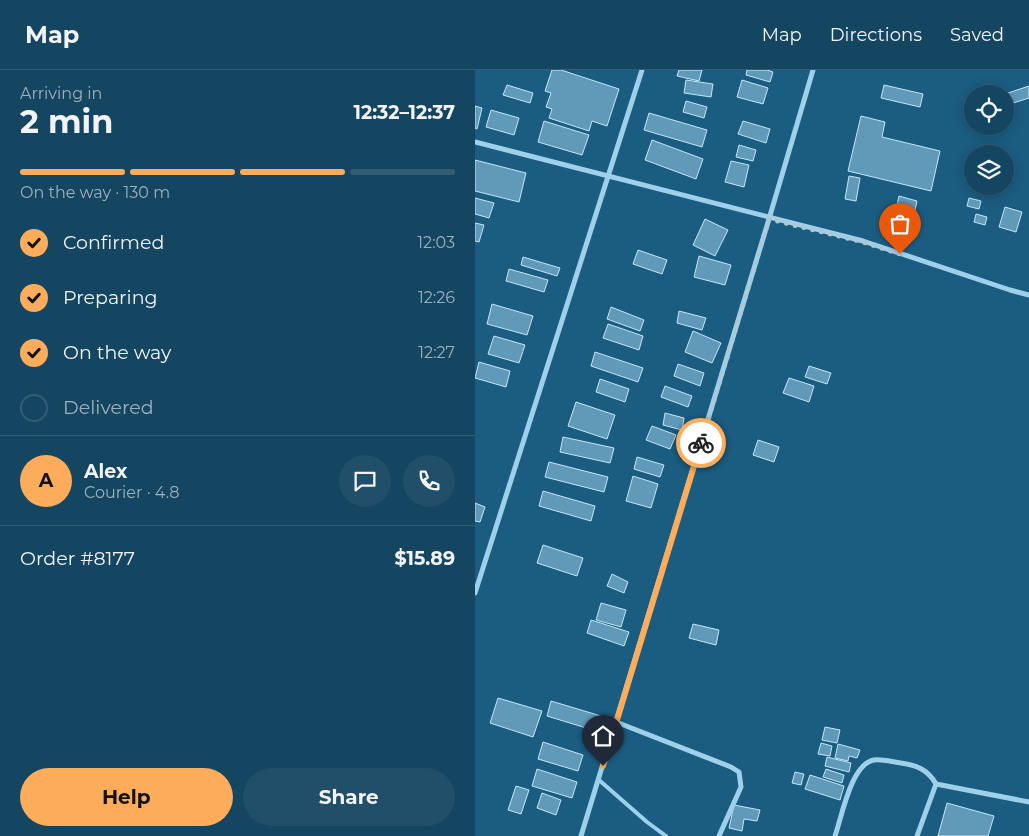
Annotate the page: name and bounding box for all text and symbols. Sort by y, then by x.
text: Map [25,20,79,49]
text: Map [762,24,802,46]
text: Directions [830,24,922,46]
text: Saved [950,24,1004,46]
text: Arriving in [20,84,102,103]
map controls [964,85,1014,195]
button: locate [964,85,1014,135]
text: 12:32–12:37 [353,101,455,124]
text: 2 min [20,102,113,141]
button: layers [964,145,1014,195]
text: On the way · 130 m [20,183,170,202]
pin [879,203,921,254]
icon: bag [886,210,914,238]
icon: check [20,229,48,257]
text: Confirmed [63,231,164,254]
text: 12:03 [417,233,455,252]
icon: check [20,284,48,312]
text: Preparing [63,286,158,309]
text: 12:26 [418,288,455,307]
icon: check [20,339,48,367]
text: On the way [63,341,171,364]
text: 12:27 [418,343,455,362]
text: Delivered [63,396,154,419]
courier [676,418,726,468]
icon: bike [687,429,715,457]
button: chat [339,455,391,507]
button: phone [403,455,455,507]
text: Alex [84,460,127,483]
text: A [39,469,53,492]
text: Courier · 4.8 [84,483,180,502]
text: Order #8177 [20,547,135,570]
text: $15.89 [395,547,455,570]
pin [582,715,624,766]
icon: home [589,722,617,750]
button: Help [20,768,233,826]
button: Share [243,768,455,826]

